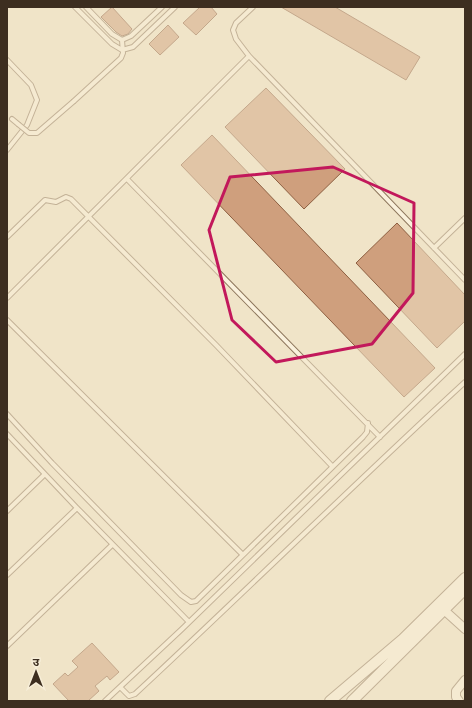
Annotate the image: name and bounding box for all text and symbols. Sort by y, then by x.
north arrow [16,652,56,692]
text: उ [33,655,40,669]

